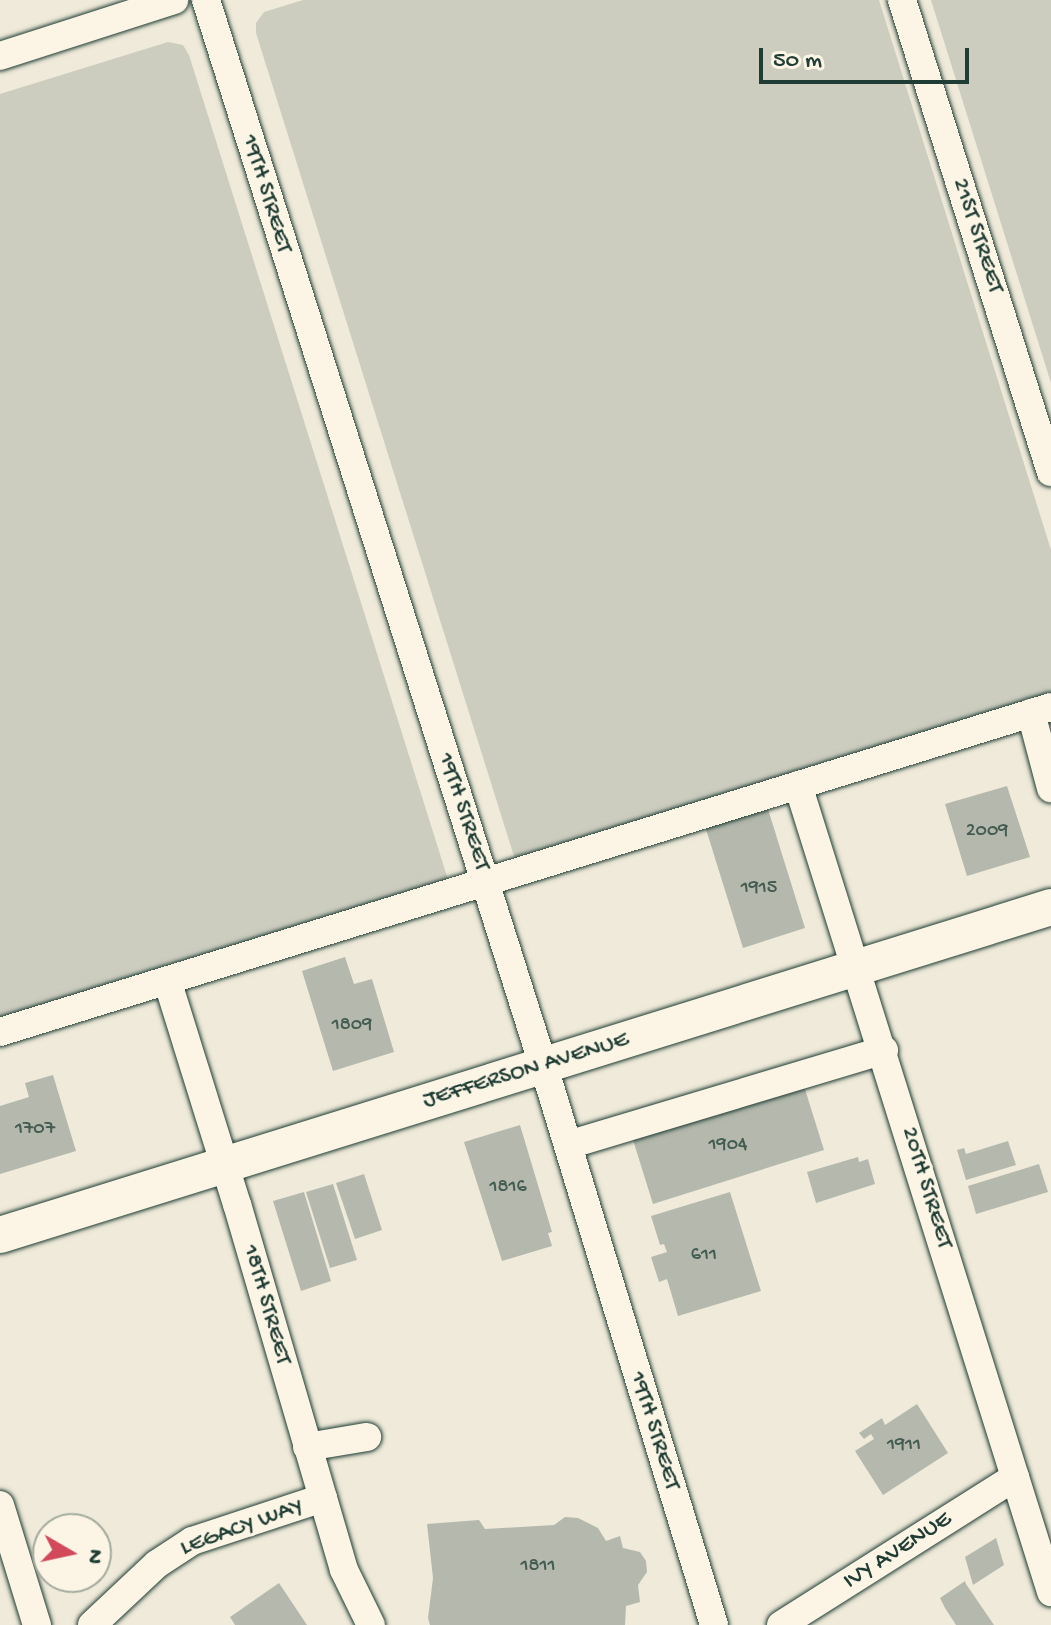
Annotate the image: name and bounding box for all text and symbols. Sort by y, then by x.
scale bar [763,32,973,82]
text: 50 m [773,47,822,76]
street label: 19TH STREET [234,131,298,257]
street label: 21ST STREET [945,175,1009,297]
street label: 19TH STREET [430,749,496,875]
house number: 2009 [966,819,1008,843]
house number: 1915 [741,876,777,900]
house number: 1809 [332,1013,372,1037]
street label: JEFFERSON AVENUE [420,1026,632,1116]
house number: 1707 [15,1117,55,1141]
street label: 20TH STREET [894,1123,958,1253]
house number: 1904 [709,1133,747,1157]
house number: 1816 [489,1175,527,1199]
street label: 18TH STREET [235,1242,297,1368]
house number: 611 [691,1243,717,1267]
street label: 19TH STREET [622,1368,686,1494]
house number: 1911 [887,1433,921,1457]
street label: LEGACY WAY [177,1492,307,1564]
street label: IVY AVENUE [839,1505,957,1597]
north arrow [32,1513,112,1593]
text: N [80,1547,108,1566]
house number: 1811 [520,1554,556,1578]

